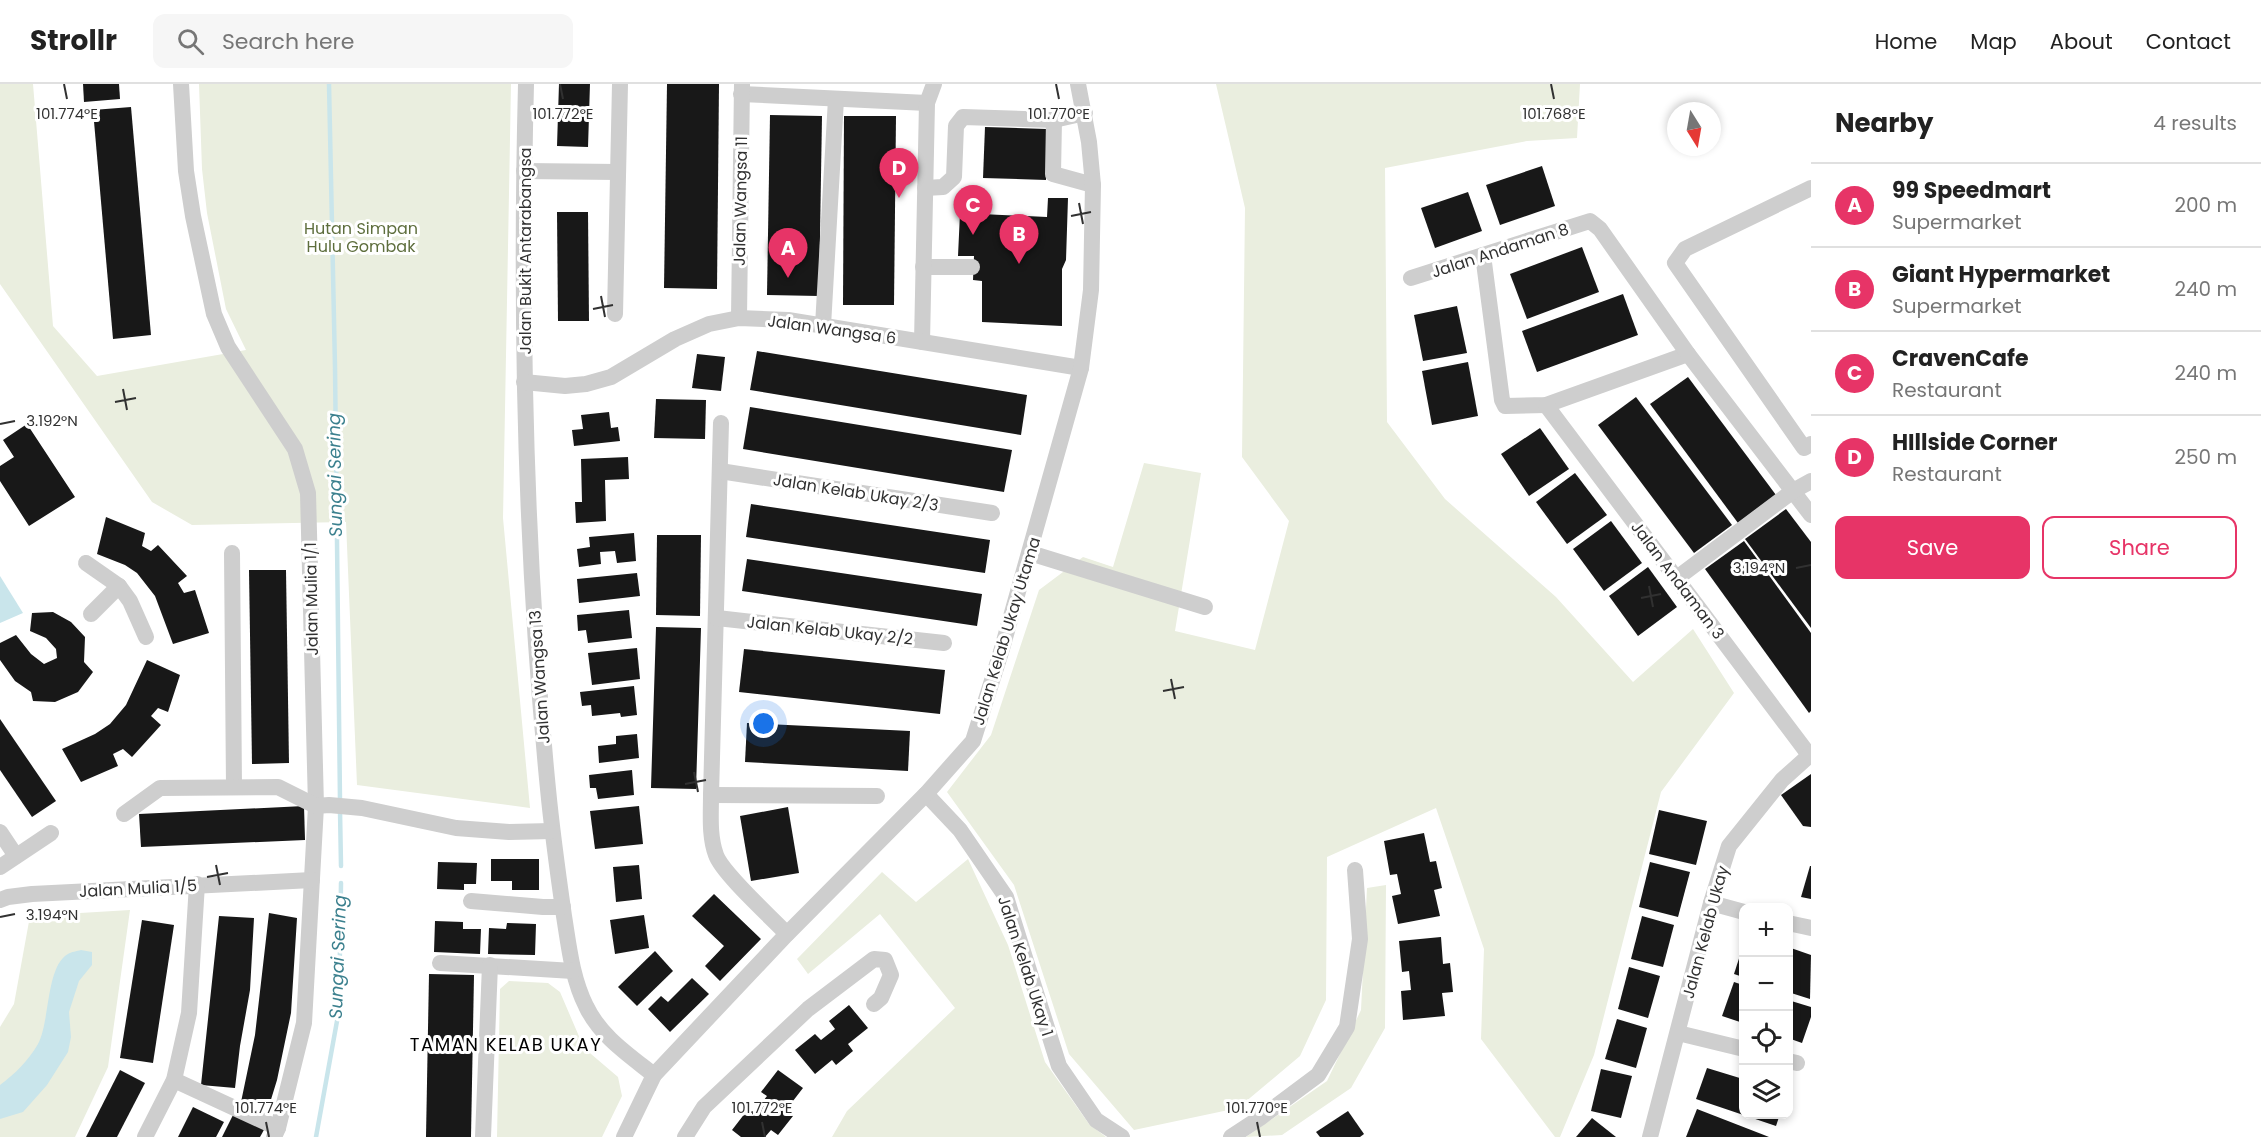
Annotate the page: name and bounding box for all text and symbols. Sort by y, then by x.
search box [153,14,573,68]
text: Strollr [30,21,117,60]
icon: search [174,25,207,58]
text: Search here [222,26,354,57]
text: Home [1875,27,1937,56]
text: Map [1970,27,2017,56]
text: About [2050,27,2113,56]
text: Contact [2146,27,2231,56]
north arrow [1667,102,1721,156]
text: 101.774°E [36,103,98,124]
text: 101.772°E [532,103,594,124]
text: 101.770°E [1028,103,1090,124]
text: 101.768°E [1522,103,1586,124]
text: Nearby [1835,105,1933,141]
text: 4 results [2153,109,2237,137]
street label: Jalan Wangsa 11 [728,136,753,266]
street label: Jalan Bukit Antarabangsa [514,147,537,355]
pin: D [880,148,918,198]
text: 99 Speedmart [1892,175,2051,206]
pin: C [954,186,992,235]
text: A [1847,191,1862,219]
text: 200 m [2174,191,2237,219]
text: Supermarket [1892,208,2021,236]
pin: B [1000,214,1038,264]
park label: Hutan Simpan Hulu Gombak [304,217,418,258]
street label: Jalan Andaman 8 [1429,217,1572,284]
pin: A [768,228,808,278]
text: Giant Hypermarket [1892,259,2110,290]
text: B [1848,275,1861,303]
text: 240 m [2174,275,2237,303]
text: Supermarket [1892,292,2021,320]
street label: Jalan Wangsa 6 [766,309,898,350]
text: CravenCafe [1892,343,2028,374]
text: C [1847,359,1862,387]
text: 240 m [2174,359,2237,387]
text: Restaurant [1892,376,2002,404]
text: 3.192°N [26,410,78,431]
water label: Sungai Sering [321,413,348,537]
text: HIllside Corner [1892,427,2057,458]
text: D [1847,443,1862,471]
text: 250 m [2174,443,2237,471]
text: Restaurant [1892,460,2002,488]
street label: Jalan Kelab Ukay 2/3 [772,468,940,517]
street label: Jalan Andaman 3 [1626,516,1730,644]
button: Save [1835,516,2030,579]
button: Share [2042,516,2237,579]
street label: Jalan Kelab Ukay Utama [967,534,1046,728]
street label: Jalan Mulia 1/1 [299,542,324,656]
text: 3.194°N [1733,557,1785,578]
street label: Jalan Wangsa 13 [523,609,556,745]
street label: Jalan Kelab Ukay 2/2 [746,610,914,651]
your location [749,709,778,738]
street label: Jalan Kelab Ukay [1677,863,1734,1001]
street label: Jalan Mulia 1/5 [78,874,198,903]
street label: Jalan Kelab Ukay 1 [992,893,1059,1039]
water label: Sungai Sering [323,895,352,1019]
map controls [1739,903,1793,1119]
button: + [1739,903,1793,957]
text: 3.194°N [26,904,78,925]
button: − [1739,957,1793,1011]
button: locate [1739,1011,1793,1065]
district label: TAMAN KELAB UKAY [410,1032,602,1057]
button: layers [1739,1065,1793,1119]
text: 101.774°E [235,1097,297,1118]
text: 101.772°E [731,1097,793,1118]
text: 101.770°E [1226,1097,1288,1118]

